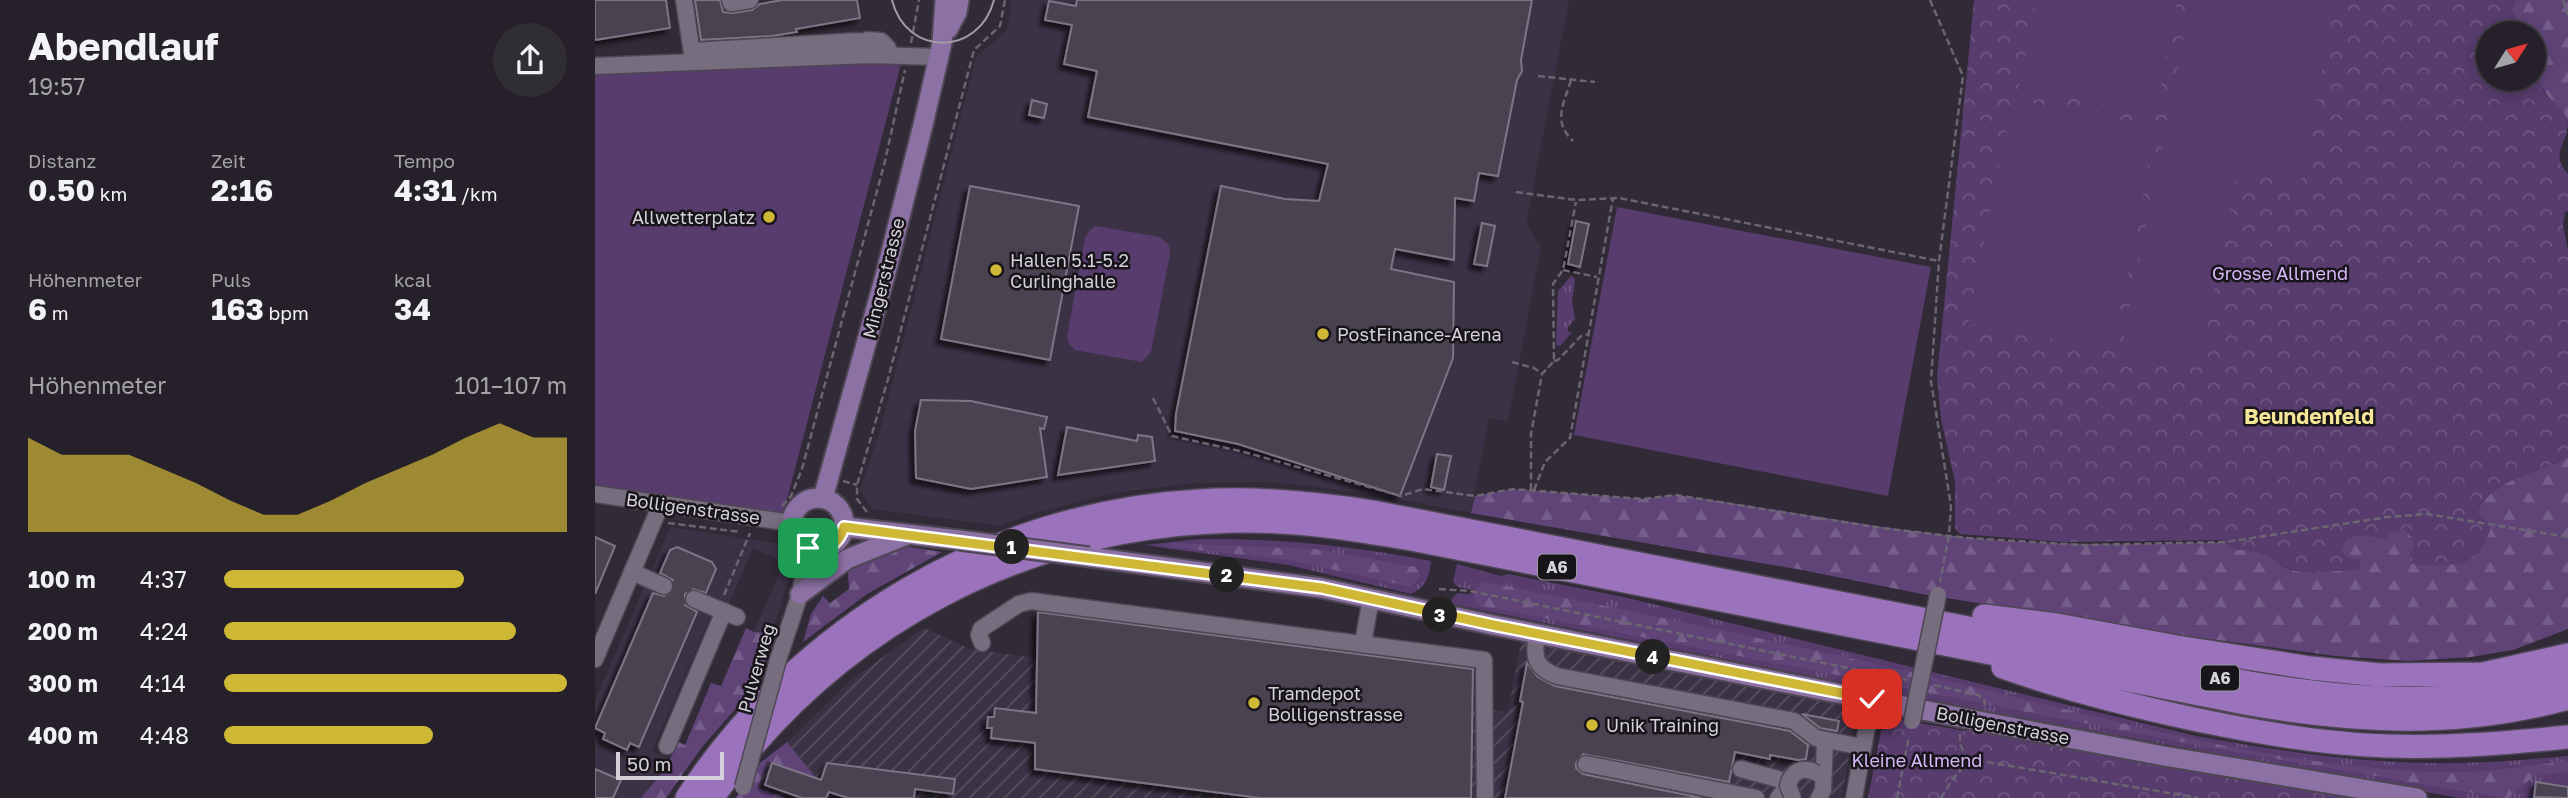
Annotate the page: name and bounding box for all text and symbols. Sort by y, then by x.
north arrow [2476,21,2546,91]
map controls [2476,21,2546,91]
text: Abendlauf [28,23,218,68]
button: share [493,23,567,97]
text: 19:57 [28,72,86,100]
text: Distanz [28,149,96,172]
text: Zeit [211,149,246,172]
text: Tempo [394,149,455,172]
text: 0.50 [28,172,95,208]
text: 2:16 [211,172,273,208]
text: 4:31 [394,172,456,208]
text: km [95,182,127,205]
text: /km [456,182,498,205]
place label: Allwetterplatz [632,206,755,228]
marker: Allwetterplatz [761,209,777,225]
street label: Mingerstrasse [857,216,909,340]
place label: Hallen 5.1-5.2 Curlinghalle [1010,249,1129,292]
marker: Hallen 5.1-5.2 Curlinghalle [988,262,1004,278]
park label: Grosse Allmend [2212,262,2348,284]
text: Höhenmeter [28,268,142,291]
text: Puls [211,268,251,291]
text: kcal [394,268,432,291]
text: 6 [28,291,47,327]
text: 163 [211,291,264,327]
text: 34 [394,291,431,327]
text: m [47,301,69,324]
text: bpm [264,301,309,324]
place label: PostFinance-Arena [1337,323,1502,345]
marker: PostFinance-Arena [1315,326,1331,342]
text: Höhenmeter [28,371,166,399]
text: 101–107 m [455,371,567,399]
district label: Beundenfeld [2244,403,2374,429]
street label: Bolligenstrasse [625,488,761,528]
pin [778,518,838,578]
icon: arrive [789,529,827,567]
pin: 1 [995,530,1029,564]
text: 1 [1007,535,1016,558]
road number: A6 [1538,554,1576,580]
pin: 2 [1209,558,1245,592]
text: 2 [1221,563,1232,586]
text: 100 m [28,565,96,593]
text: 4:37 [140,565,187,593]
pin: 3 [1423,598,1457,632]
text: 3 [1434,603,1445,626]
text: 200 m [28,617,98,645]
text: 4:24 [140,617,188,645]
street label: Pulverweg [733,621,779,715]
pin: 4 [1635,640,1671,674]
text: 4 [1647,645,1658,668]
road number: A6 [2201,666,2239,691]
text: 300 m [28,669,98,697]
text: 4:14 [140,669,186,697]
pin [1842,669,1902,729]
icon: check [1853,680,1891,718]
place label: Tramdepot Bolligenstrasse [1268,682,1403,725]
marker: Tramdepot Bolligenstrasse [1246,695,1262,711]
street label: Bolligenstrasse [1935,701,2071,749]
place label: Unik Training [1606,714,1719,736]
marker: Unik Training [1584,717,1600,733]
text: 400 m [28,721,98,749]
text: 4:48 [140,721,189,749]
scale bar [616,749,725,781]
park label: Kleine Allmend [1852,749,1982,771]
text: 50 m [627,752,671,775]

